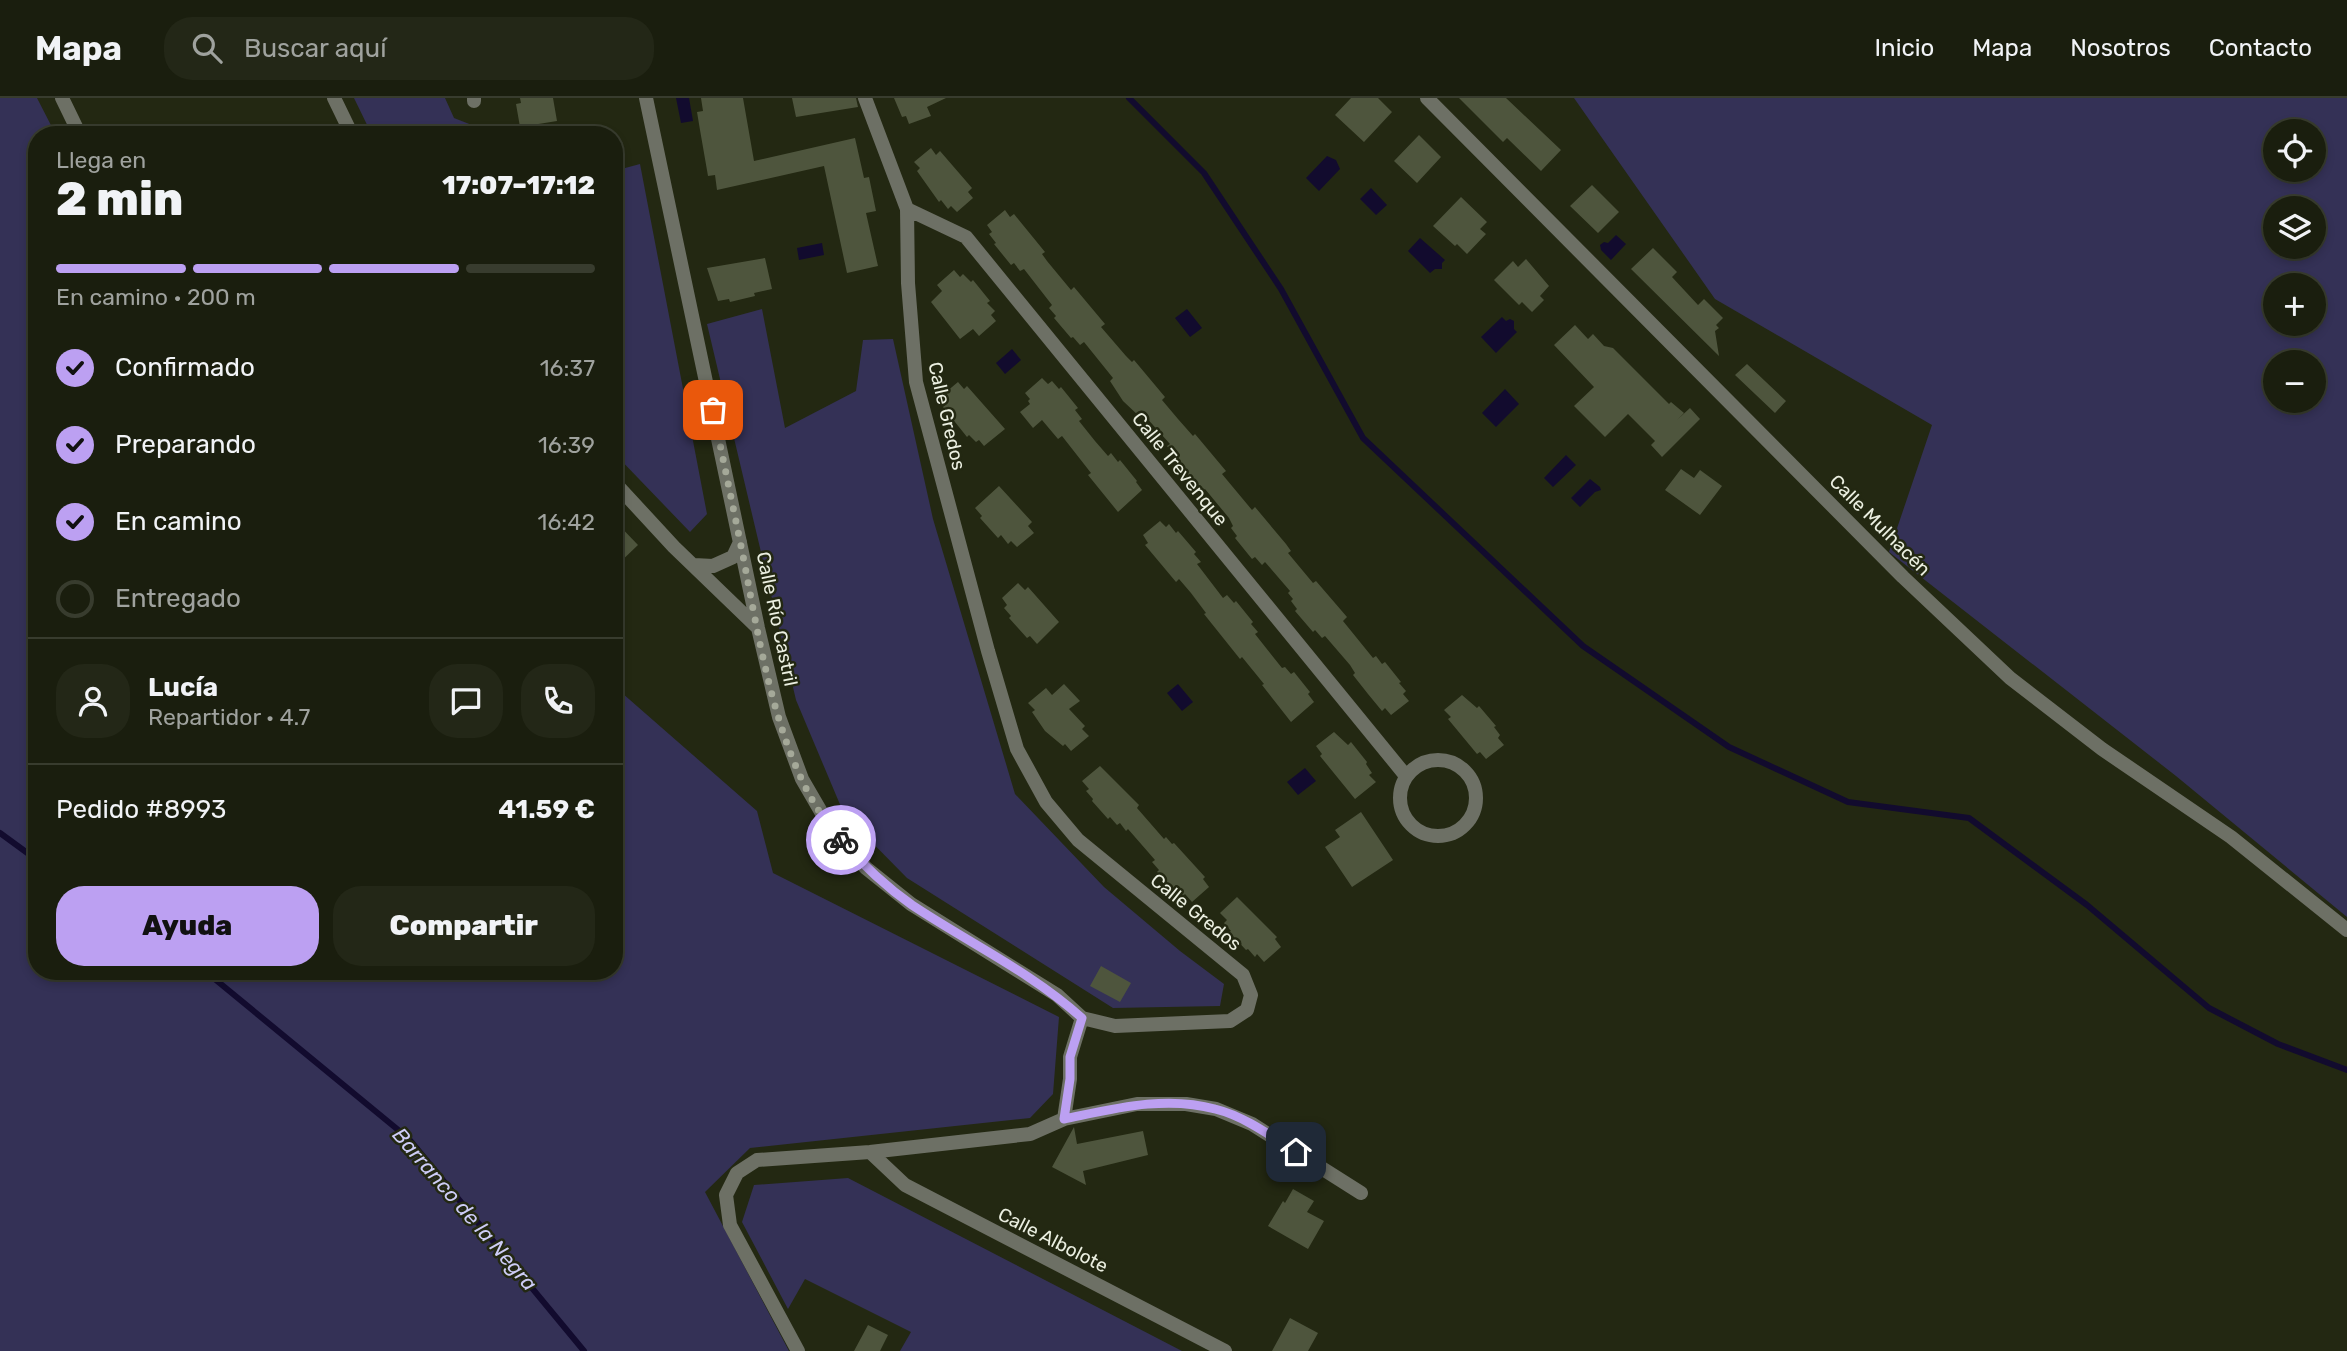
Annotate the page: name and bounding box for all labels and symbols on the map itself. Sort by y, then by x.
street label: Calle Gredos [923,360,971,472]
pin [683,380,743,440]
street label: Calle Trevenque [1127,407,1233,531]
street label: Calle Mulhacén [1825,470,1935,580]
street label: Calle Río Castril [752,550,802,688]
courier [806,805,876,875]
street label: Calle Gredos [1146,868,1246,956]
water label: Barranco de la Negra [387,1122,543,1296]
pin [1266,1122,1326,1182]
street label: Calle Albolote [994,1202,1112,1278]

